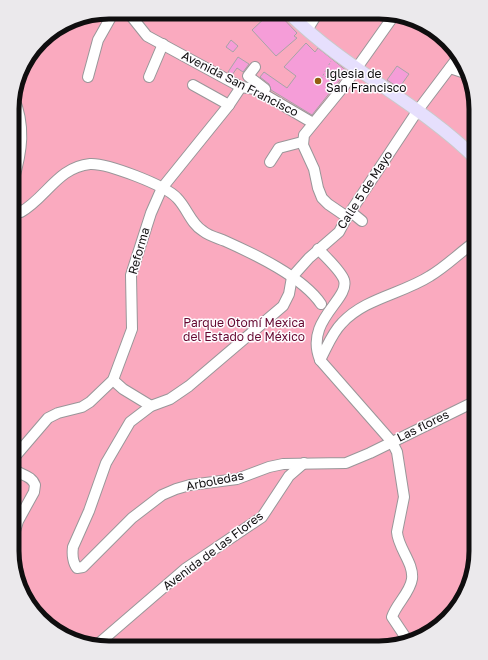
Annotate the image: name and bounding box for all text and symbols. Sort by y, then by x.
street label: Avenida San Francisco [179,48,301,120]
place label: Iglesia de San Francisco [326,66,407,95]
marker: Iglesia de San Francisco [313,76,323,86]
street label: Calle 5 de Mayo [334,148,395,232]
street label: Reforma [125,226,152,276]
park label: Parque Otomí Mexica del Estado de México [183,315,305,344]
street label: Las flores [394,406,451,445]
street label: Arboledas [185,468,245,493]
street label: Avenida de las Flores [160,508,266,593]

